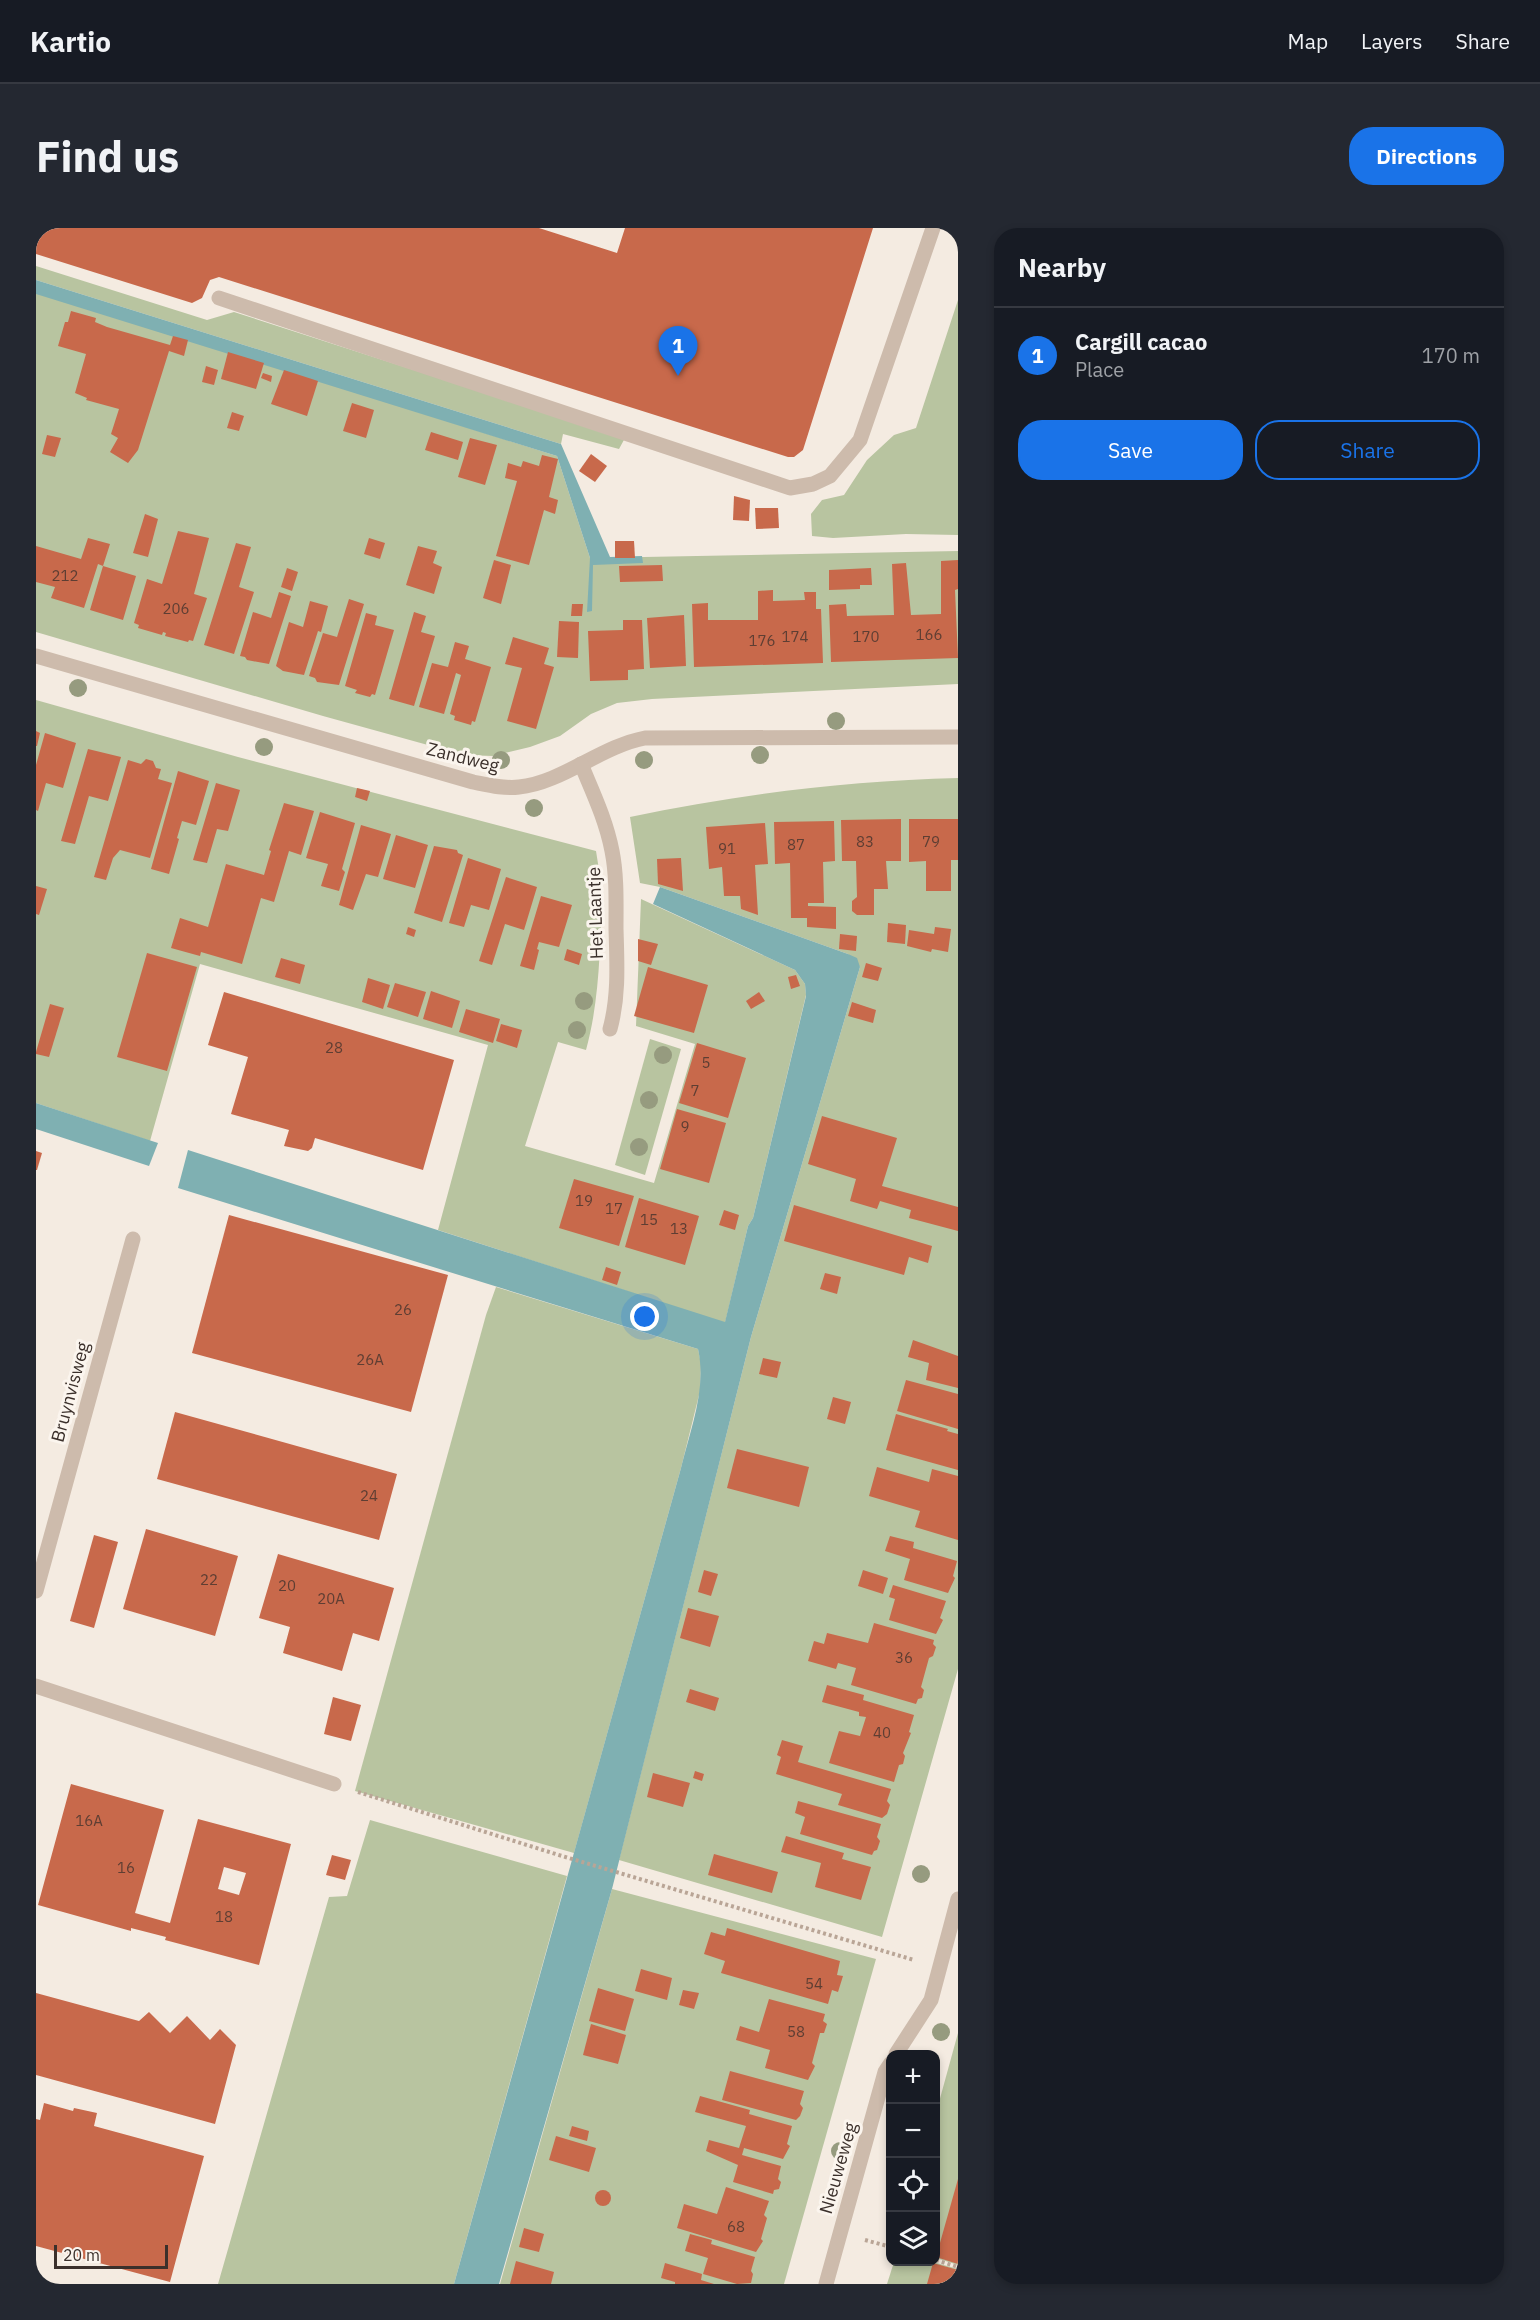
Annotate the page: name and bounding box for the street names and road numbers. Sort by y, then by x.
street label: Zandweg [424,737,502,777]
street label: Het Laantje [582,866,608,960]
street label: Bruynvisweg [46,1339,95,1445]
street label: Nieuweweg [814,2119,862,2216]

